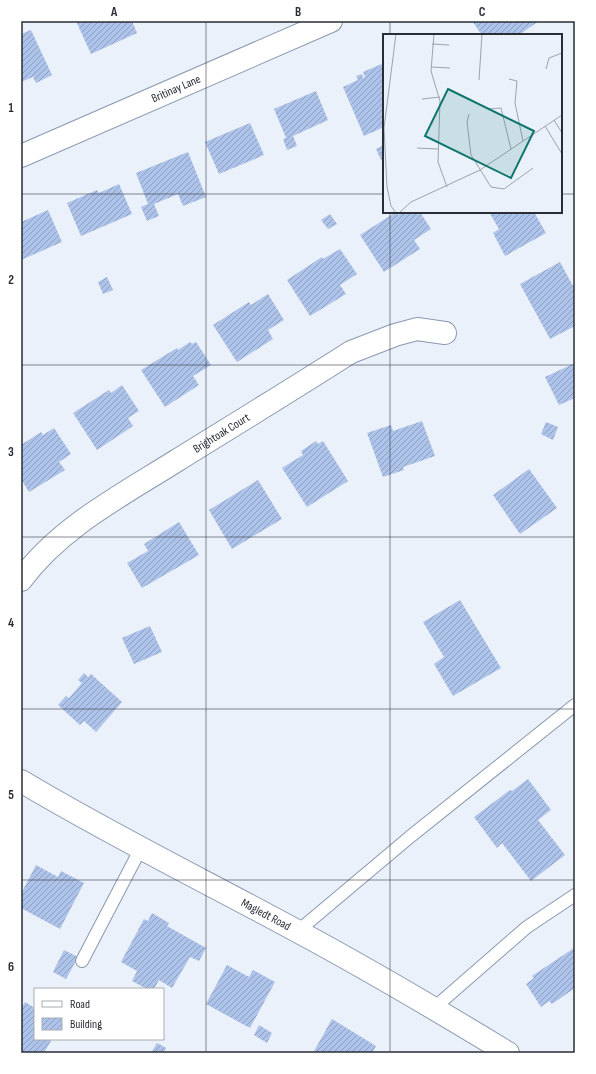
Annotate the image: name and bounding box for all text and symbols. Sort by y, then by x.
text: A [110,4,118,20]
text: B [295,4,301,20]
text: C [479,4,486,20]
inset map [383,34,562,213]
street label: Britinay Lane [149,72,203,106]
text: 1 [8,100,14,116]
text: 2 [8,272,14,288]
street label: Brightoak Court [190,410,253,457]
text: 3 [8,444,14,460]
text: 4 [8,615,14,631]
text: 5 [8,787,14,803]
street label: Magledt Road [238,895,293,934]
text: 6 [8,959,14,975]
legend [34,988,164,1040]
text: Road [70,997,90,1012]
text: Building [70,1017,102,1032]

